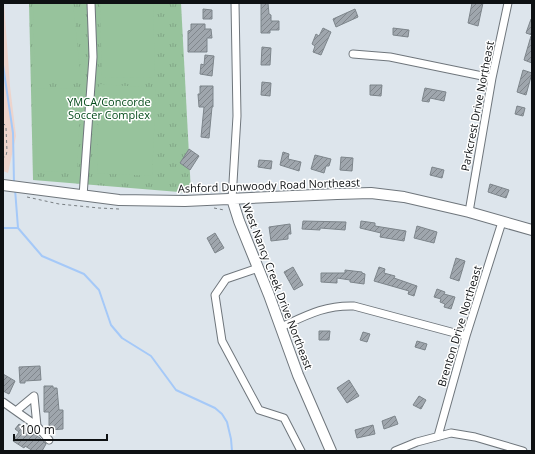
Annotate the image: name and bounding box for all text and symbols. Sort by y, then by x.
street label: Parkcrest Drive Northeast [457,40,497,172]
park label: YMCA/Concorde Soccer Complex [67,94,151,122]
street label: Ashford Dunwoody Road Northeast [178,174,360,196]
street label: West Nancy Creek Drive Northeast [239,201,317,371]
street label: Brenton Drive Northeast [433,264,485,388]
scale bar [14,416,107,442]
text: 100 m [20,421,55,438]

